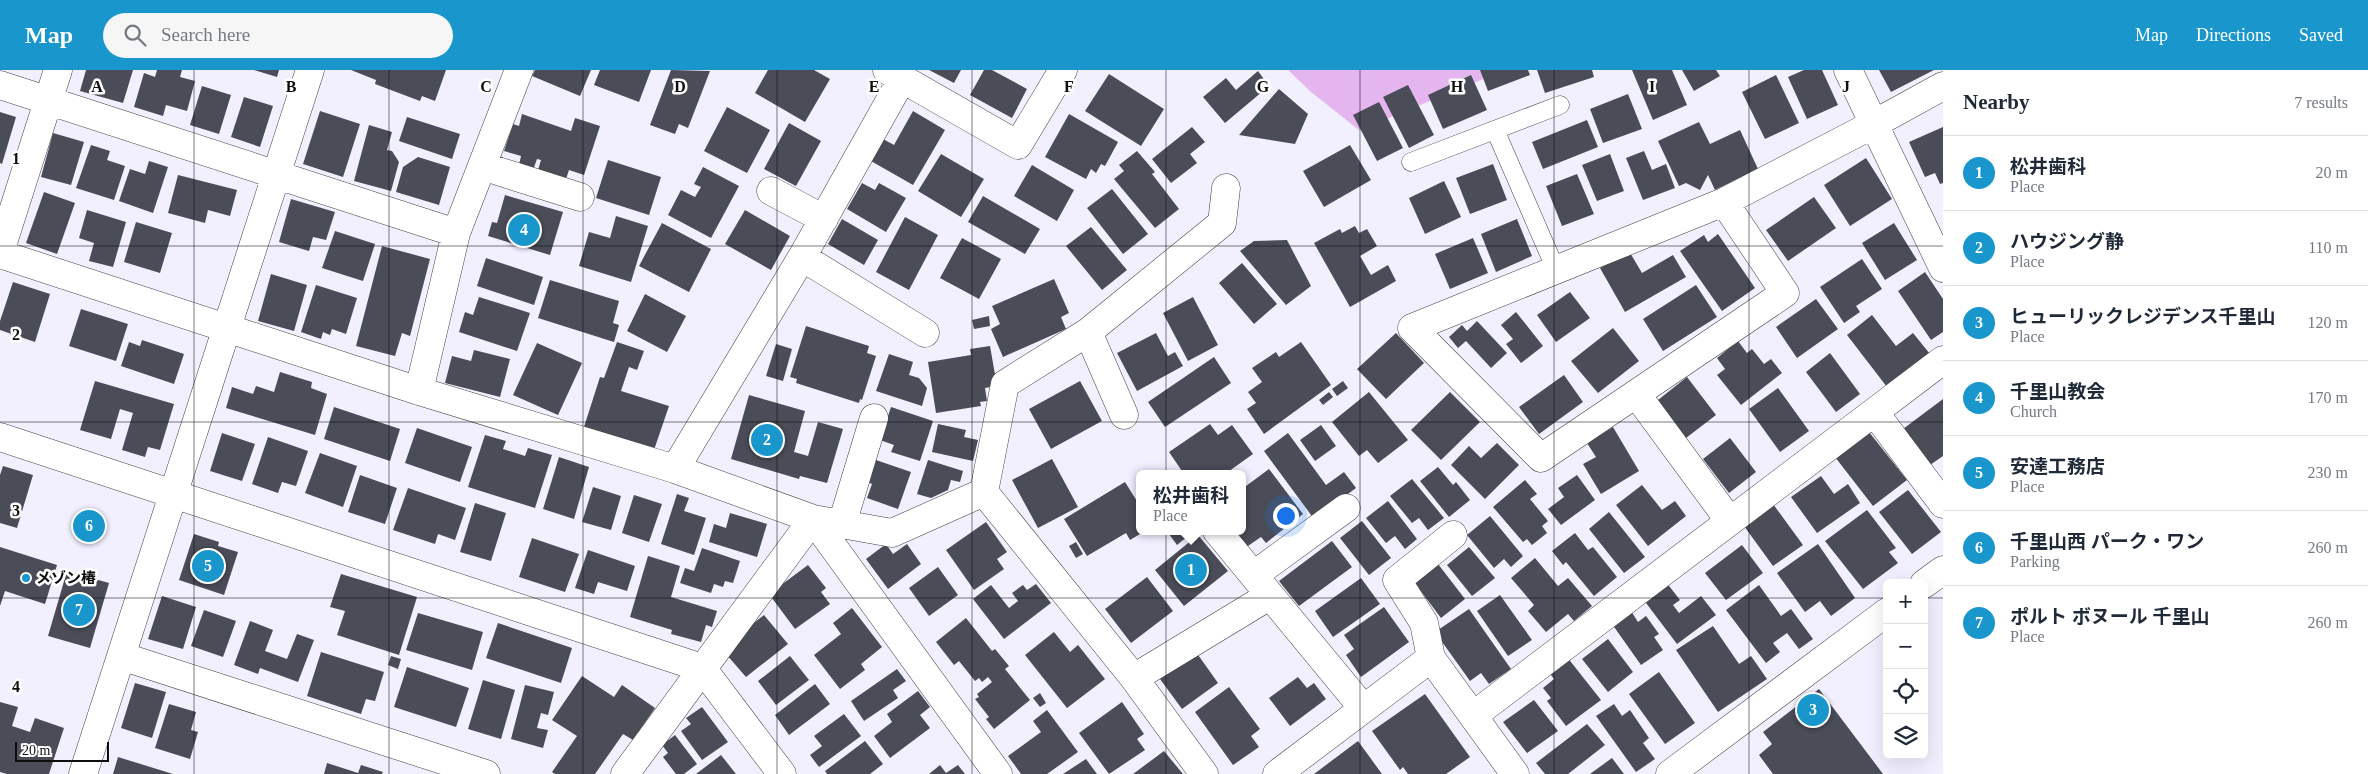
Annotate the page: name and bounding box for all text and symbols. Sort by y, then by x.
search box [103,13,453,58]
icon: search [121,21,149,49]
text: Map [25,22,73,48]
text: Search here [161,24,250,45]
text: Map [2135,25,2168,45]
text: Directions [2196,25,2271,45]
text: Saved [2299,25,2343,45]
text: A [91,78,103,95]
text: B [286,78,297,95]
text: C [480,78,492,95]
text: D [674,78,686,95]
text: E [869,78,879,95]
text: F [1064,78,1074,95]
text: G [1257,78,1270,95]
text: H [1451,78,1464,95]
text: I [1649,78,1655,95]
text: J [1842,78,1850,95]
text: Nearby [1963,90,2030,114]
text: 7 results [2294,94,2348,111]
text: 1 [12,150,20,167]
text: 松井歯科 [2010,156,2086,177]
text: 1 [1975,164,1983,181]
text: 20 m [2316,164,2348,181]
text: Place [2010,178,2045,195]
pin: 4 [508,211,540,249]
text: ハウジング静 [2010,231,2124,252]
text: 2 [1975,239,1983,256]
text: 110 m [2308,239,2348,256]
text: Place [2010,253,2045,270]
text: ヒューリックレジデンス千里山 [2010,306,2276,327]
text: 3 [1975,314,1983,331]
text: 120 m [2308,314,2348,331]
text: 2 [12,326,20,343]
text: Place [2010,328,2045,345]
text: 千里山教会 [2010,381,2105,402]
text: 4 [1975,389,1983,406]
text: 170 m [2308,389,2348,406]
text: Church [2010,403,2057,420]
pin: 2 [751,421,783,459]
text: 安達工務店 [2010,456,2105,477]
text: 5 [1975,464,1983,481]
text: 230 m [2308,464,2348,481]
popup [1136,470,1246,535]
text: Place [2010,478,2045,495]
text: 松井歯科 [1153,485,1229,506]
text: 3 [12,502,20,519]
your location [1273,503,1299,529]
pin: 6 [73,507,105,545]
text: Place [1153,507,1188,524]
text: 千里山西 パーク・ワン [2010,531,2204,552]
text: 6 [1975,539,1983,556]
text: 260 m [2308,539,2348,556]
pin: 5 [192,547,224,585]
pin: 1 [1175,551,1207,589]
text: Parking [2010,553,2060,570]
place label: メゾン椿 [36,570,96,586]
marker: メゾン椿 [20,572,32,584]
map controls [1883,579,1928,759]
button: + [1883,579,1928,624]
pin: 7 [63,591,95,629]
text: ポルト ボヌール 千里山 [2010,606,2210,627]
text: 7 [1975,614,1983,631]
text: 260 m [2308,614,2348,631]
button: − [1883,624,1928,669]
text: Place [2010,628,2045,645]
button: locate [1883,669,1928,714]
text: 4 [12,678,20,695]
pin: 3 [1797,691,1829,729]
button: layers [1883,714,1928,759]
scale bar [15,739,109,762]
text: 20 m [22,743,50,758]

